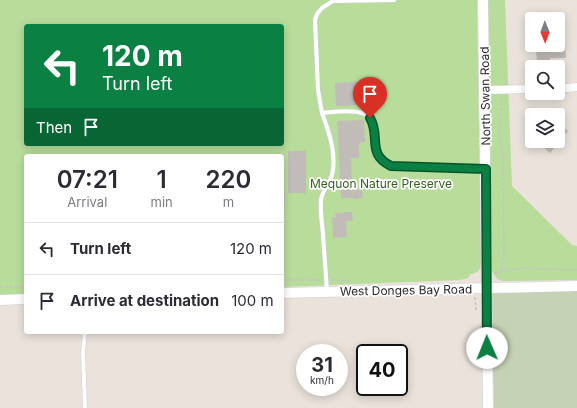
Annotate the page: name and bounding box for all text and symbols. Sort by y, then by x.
north arrow [525,12,565,52]
map controls [525,12,565,148]
text: 120 m [102,39,183,73]
icon: left [36,40,88,92]
street label: North Swan Road [477,46,493,146]
button: search [525,60,565,100]
text: Turn left [102,73,172,94]
pin [353,77,387,118]
icon: arrive [359,83,381,105]
button: layers [525,108,565,148]
icon: arrive [80,116,102,138]
text: Then [36,118,72,137]
text: 07:21 [57,165,118,194]
text: 1 [157,165,167,194]
text: 220 [206,165,251,194]
park label: Mequon Nature Preserve [310,176,452,191]
text: Arrival [67,194,107,210]
text: min [151,194,173,210]
text: m [223,194,234,210]
icon: left [36,238,58,260]
text: Turn left [70,239,131,258]
text: 120 m [230,239,272,258]
street label: West Donges Bay Road [340,281,472,299]
icon: arrive [36,290,58,312]
text: Arrive at destination [70,291,219,310]
text: 100 m [231,291,274,310]
position arrow [466,327,508,369]
speed limit sign: 40 [356,344,408,396]
text: 31 [311,353,333,377]
text: km/h [310,374,334,386]

